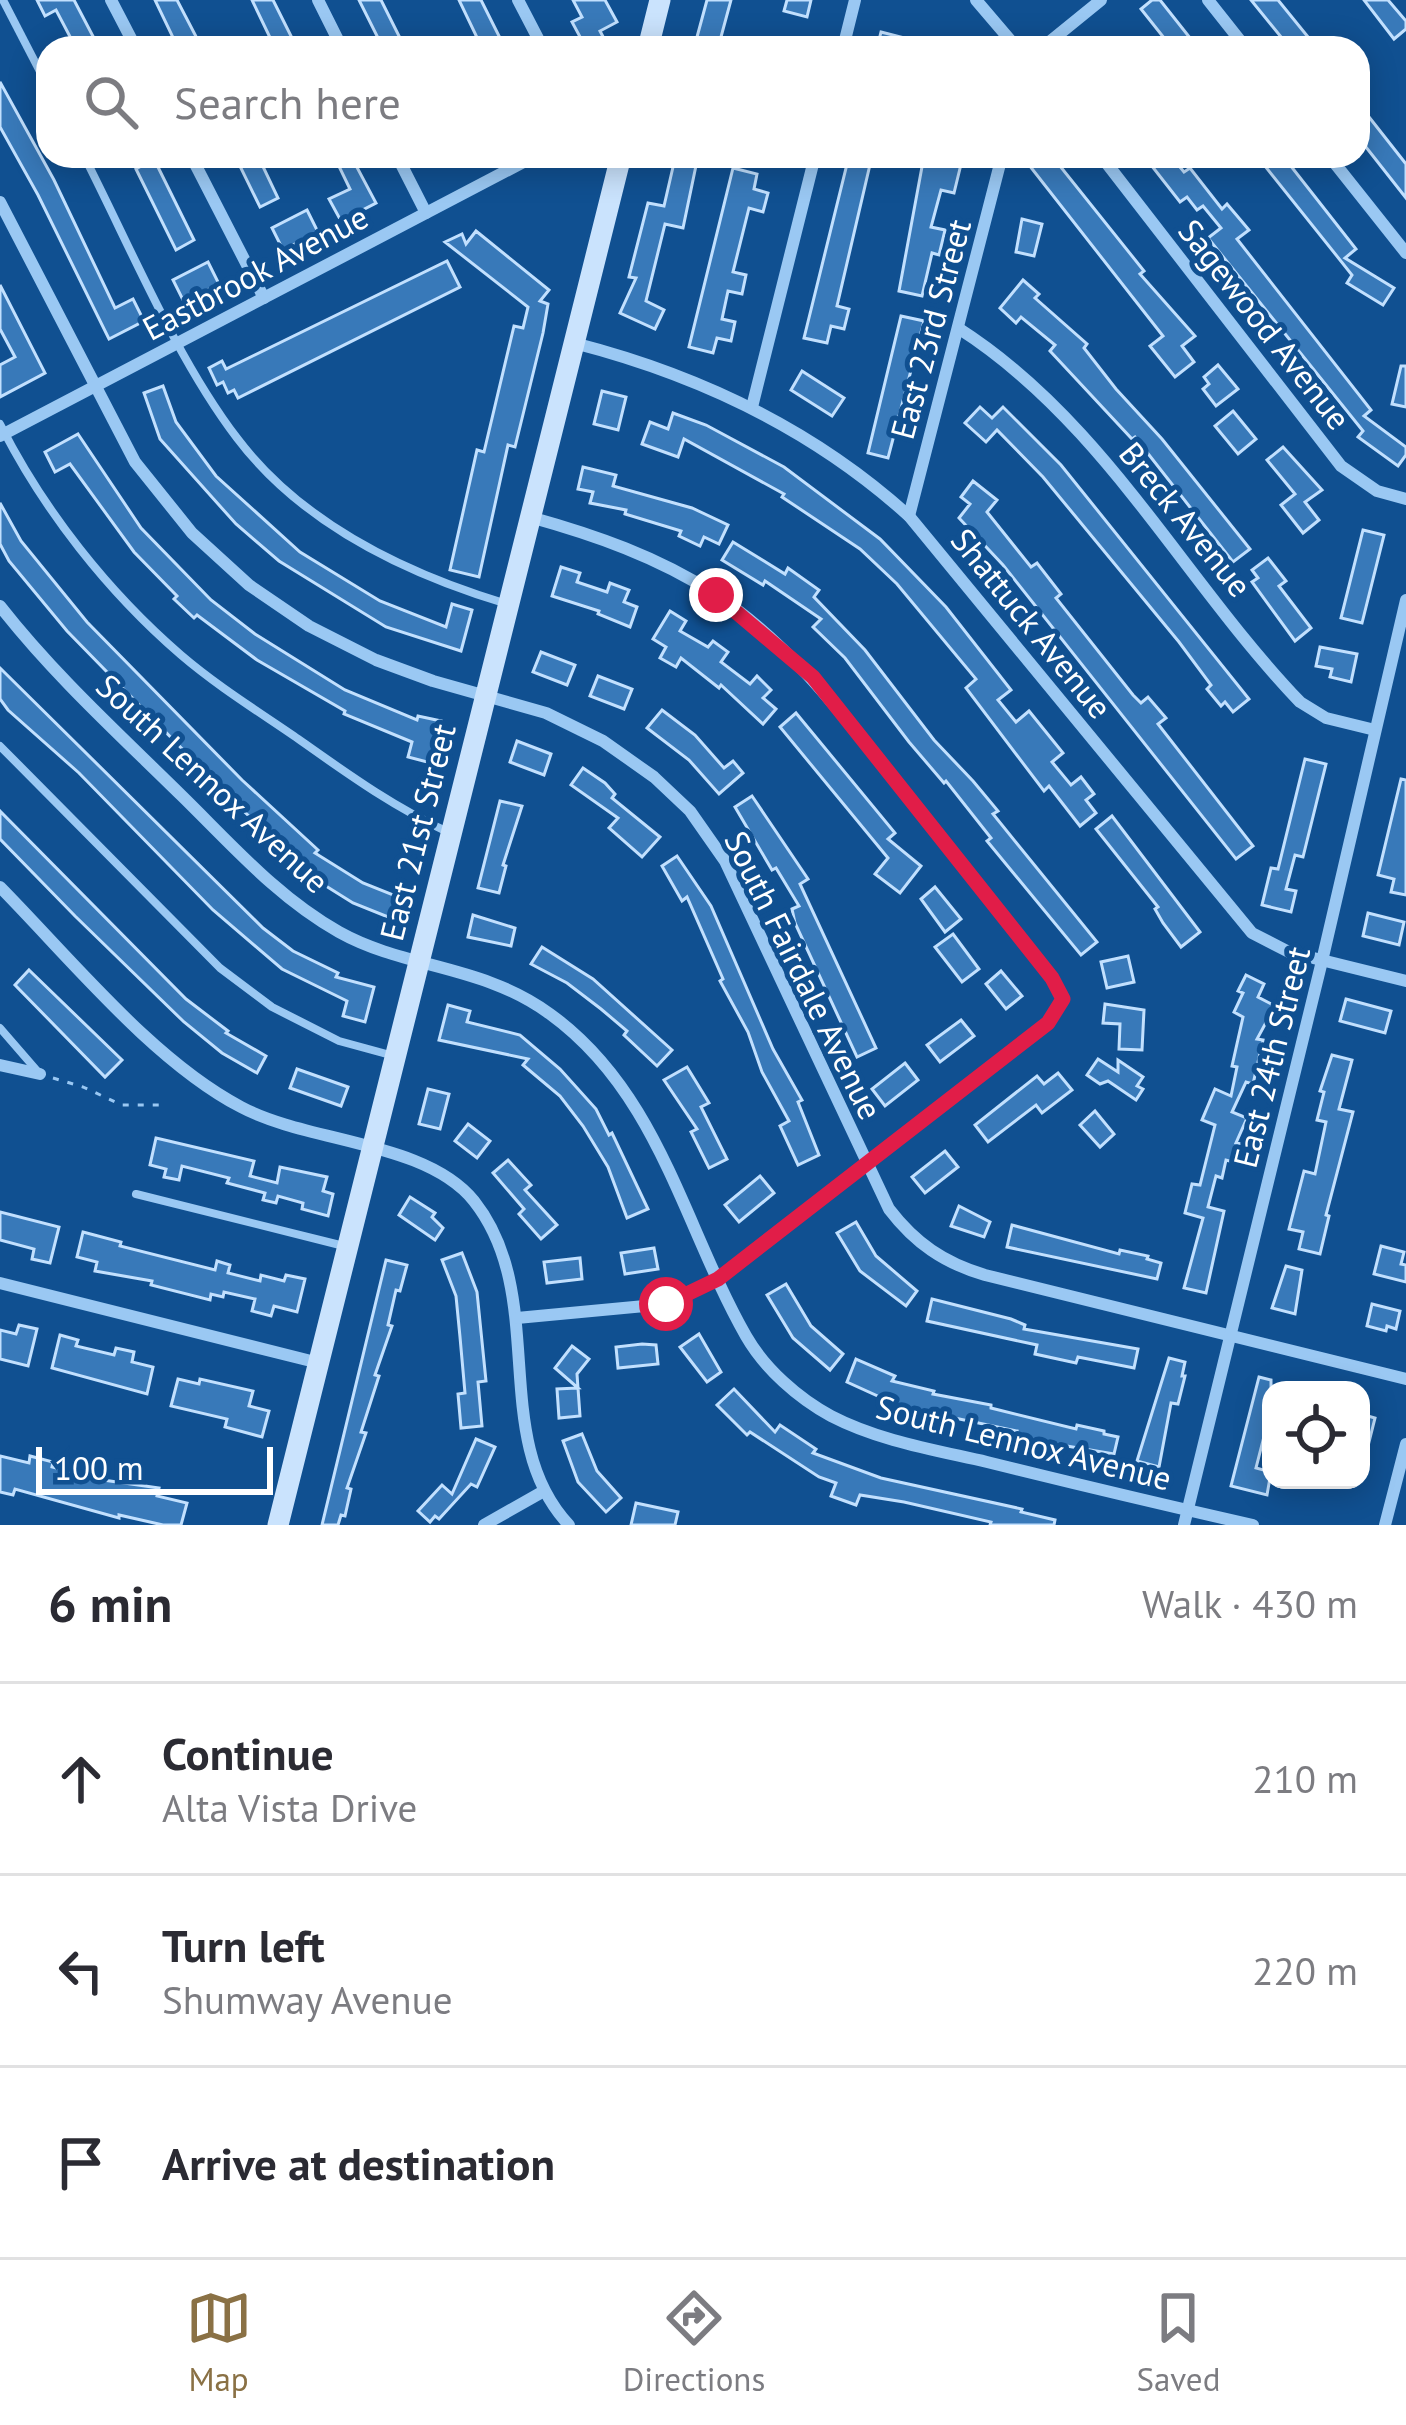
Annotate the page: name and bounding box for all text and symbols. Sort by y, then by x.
search box [36,36,1370,168]
icon: search [78,69,144,135]
text: Search here [174,73,401,131]
street label: Eastbrook Avenue [135,195,375,349]
street label: Sagewood Avenue [1169,210,1361,438]
street label: East 23rd Street [880,214,980,444]
street label: Breck Avenue [1110,433,1262,605]
street label: Shattuck Avenue [942,519,1122,727]
route end [689,568,743,622]
street label: South Lennox Avenue [88,664,338,902]
street label: East 21st Street [369,719,465,945]
street label: South Fairdale Avenue [715,824,893,1126]
street label: East 24th Street [1223,942,1319,1172]
route start [639,1277,693,1331]
map controls [1262,1381,1370,1489]
button: locate [1262,1381,1370,1489]
street label: South Lennox Avenue [872,1385,1176,1499]
scale bar [36,1441,273,1494]
text: 100 m [54,1446,144,1489]
text: 6 min [48,1570,172,1636]
text: Walk · 430 m [1142,1578,1358,1629]
text: Continue [162,1724,334,1782]
icon: ahead [48,1746,114,1812]
text: 210 m [1252,1753,1358,1804]
text: Alta Vista Drive [162,1782,417,1833]
text: Turn left [162,1916,325,1974]
icon: left [48,1938,114,2004]
text: 220 m [1252,1945,1358,1996]
text: Shumway Avenue [162,1974,452,2025]
icon: arrive [48,2130,114,2196]
text: Arrive at destination [162,2134,555,2192]
tab: Map [186,2285,252,2400]
tab: Directions [623,2285,765,2400]
tab: Saved [1136,2285,1220,2400]

